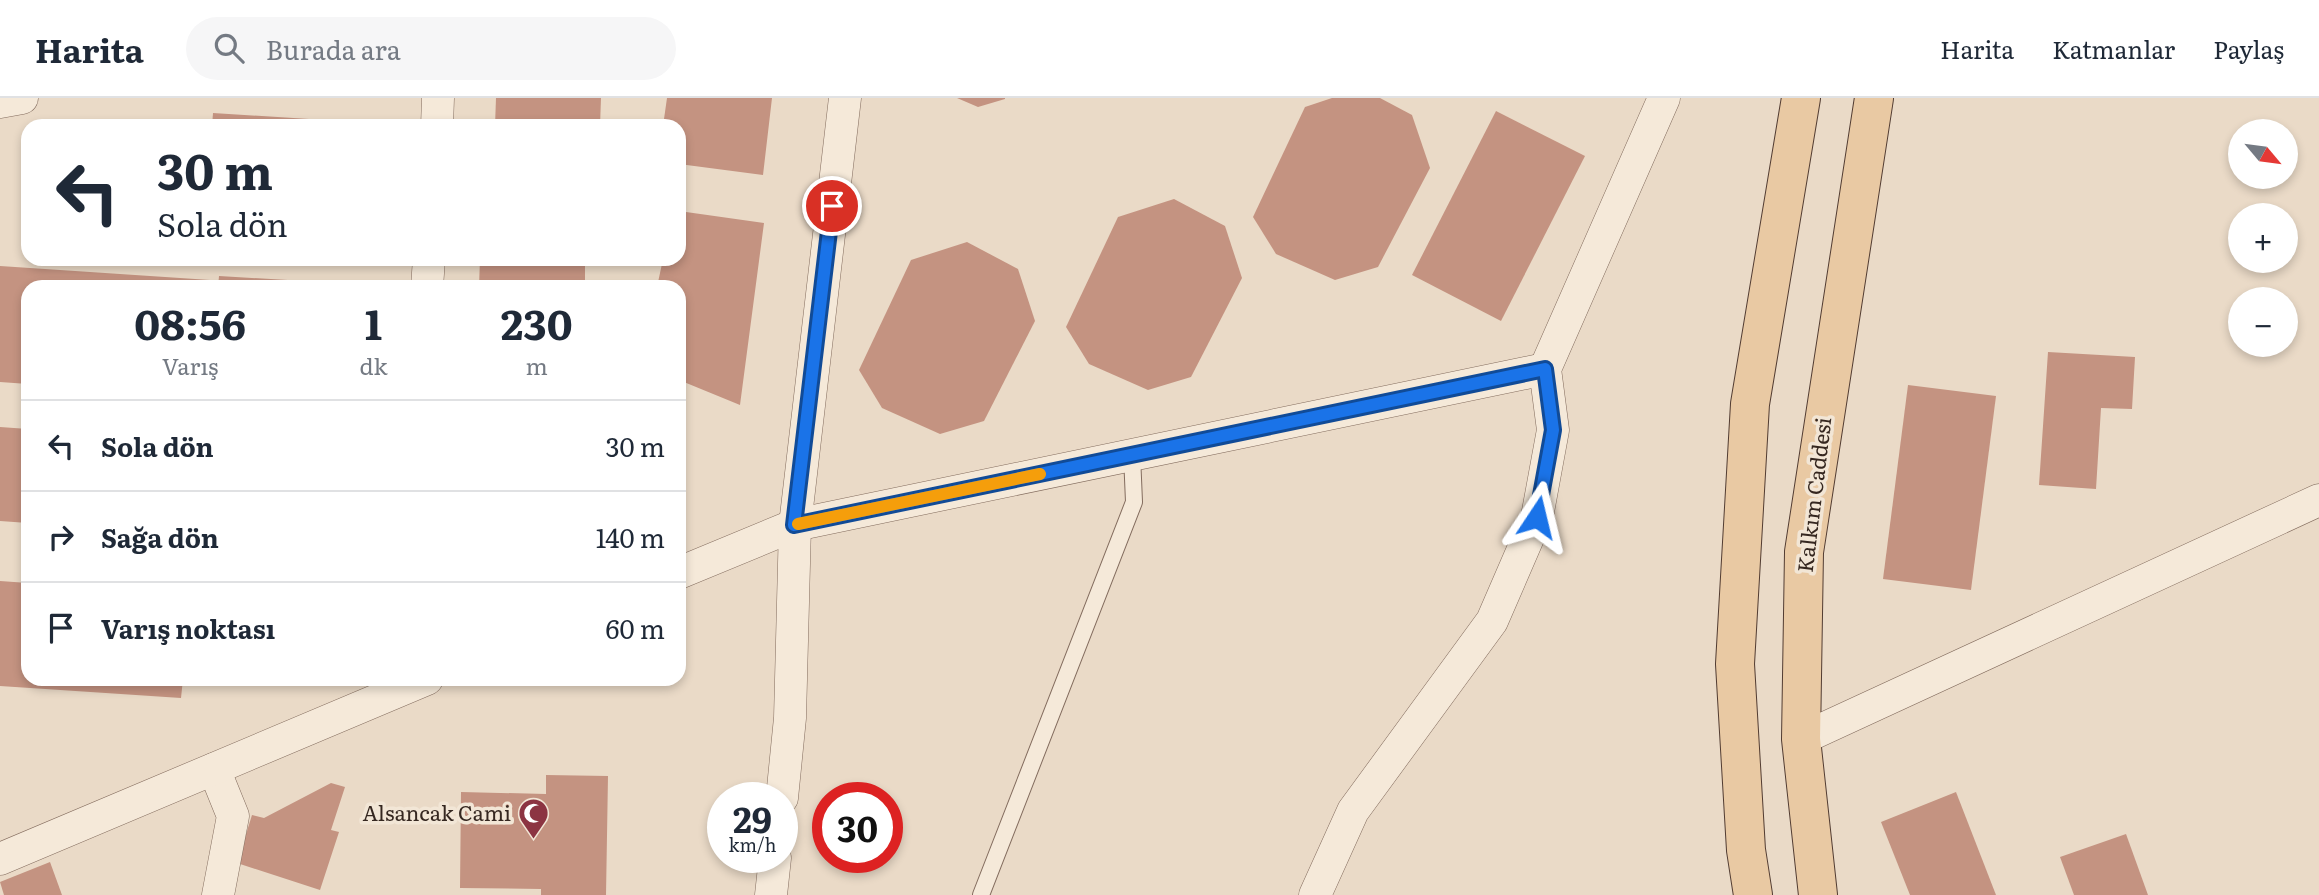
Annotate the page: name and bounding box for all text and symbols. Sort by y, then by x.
search box [186,17,676,80]
text: Harita [35,24,144,73]
icon: search [210,29,248,67]
text: Burada ara [266,29,401,68]
text: Harita [1940,31,2014,66]
text: Katmanlar [2052,31,2175,66]
text: Paylaş [2213,31,2284,66]
north arrow [2228,119,2298,189]
map controls [2228,119,2298,357]
text: 30 m [157,132,273,205]
icon: left [42,147,133,238]
pin [802,176,862,236]
icon: arrive [813,187,851,225]
text: Sola dön [157,199,288,247]
button: + [2228,203,2298,273]
button: − [2228,287,2298,357]
text: 08:56 [134,291,246,353]
text: 1 [365,291,382,353]
text: 230 [501,291,573,353]
text: Varış [162,348,218,382]
text: dk [359,348,388,382]
text: m [526,348,548,382]
street label: Kalkım Caddesi [1788,415,1837,574]
text: Sola dön [101,426,214,465]
text: 30 m [605,426,665,465]
icon: left [42,427,80,465]
position arrow [1500,480,1574,554]
text: Sağa dön [101,517,219,556]
text: 140 m [596,517,665,556]
icon: right [42,518,80,556]
text: Varış noktası [101,608,275,647]
text: 60 m [606,608,665,647]
icon: arrive [42,609,80,647]
speed limit sign: 30 [812,782,903,873]
text: 29 [733,792,772,844]
place label: Alsancak Cami [362,796,511,827]
mosque icon: Alsancak Cami [517,797,551,841]
text: km/h [729,831,776,858]

